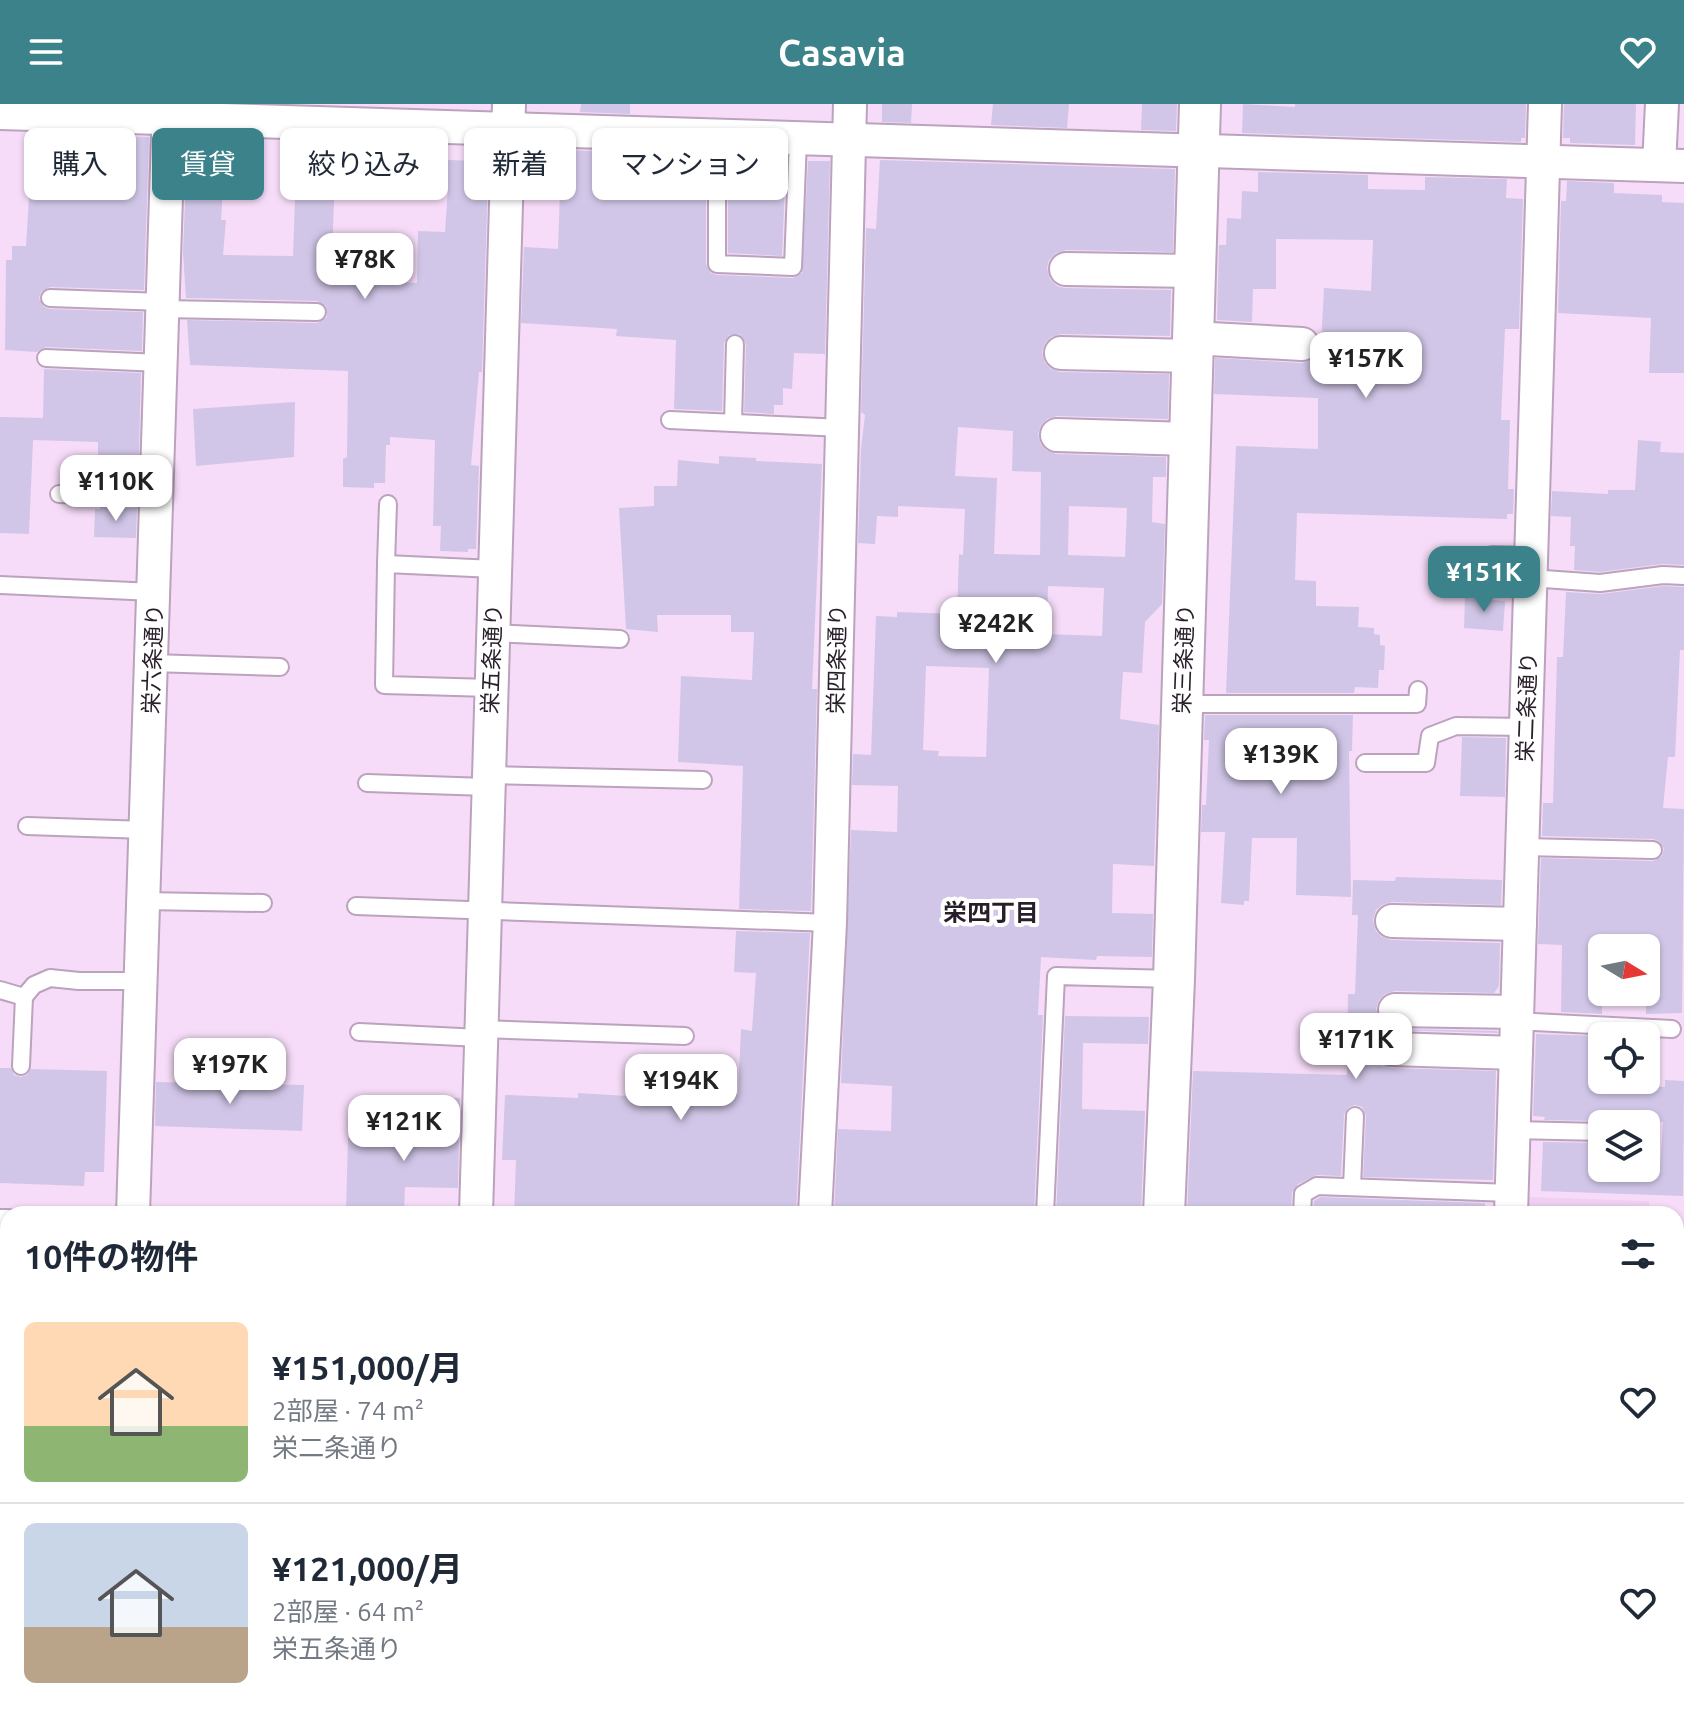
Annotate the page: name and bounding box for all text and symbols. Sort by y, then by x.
icon: menu [24,30,68,74]
icon: heart [1616,30,1660,74]
text: Casavia [778,32,906,73]
chip: 購入 [24,128,136,200]
chip: 賃貸 [152,128,264,200]
chip: 絞り込み [280,128,448,200]
chip: 新着 [464,128,576,200]
chip: マンション [592,128,788,200]
pin: ¥78K [318,233,412,301]
text: ¥78K [334,244,396,273]
pin: ¥157K [1310,332,1422,400]
text: ¥157K [1328,343,1404,372]
pin: ¥110K [60,455,172,523]
text: ¥110K [78,466,154,495]
pin: ¥151K [1428,546,1540,614]
text: ¥151K [1446,557,1522,586]
pin: ¥242K [940,597,1052,665]
street label: 栄六条通り [138,604,166,714]
street label: 栄五条通り [477,604,505,714]
street label: 栄四条通り [823,604,849,714]
street label: 栄三条通り [1169,604,1197,714]
text: ¥242K [958,608,1034,637]
street label: 栄二条通り [1512,652,1540,762]
pin: ¥139K [1225,728,1337,796]
text: ¥139K [1243,739,1319,768]
district label: 栄四丁目 [943,899,1039,926]
north arrow [1588,934,1660,1006]
map controls [1588,934,1660,1182]
pin: ¥171K [1300,1013,1412,1081]
button: locate [1588,1022,1660,1094]
text: ¥171K [1318,1024,1394,1053]
pin: ¥197K [174,1038,286,1106]
text: ¥197K [192,1049,268,1078]
pin: ¥194K [625,1054,737,1122]
text: ¥194K [643,1065,719,1094]
pin: ¥121K [348,1095,460,1163]
text: ¥121K [366,1106,442,1135]
button: layers [1588,1110,1660,1182]
icon: filters [1616,1232,1660,1276]
text: 10件の物件 [24,1237,198,1275]
text: ¥151,000/月 [272,1348,463,1386]
icon: home [88,1354,184,1450]
icon: heart [1616,1380,1660,1424]
text: 2部屋 · 74 m² [272,1396,424,1425]
text: 栄二条通り [272,1433,402,1462]
text: ¥121,000/月 [272,1549,463,1587]
icon: home [88,1555,184,1651]
icon: heart [1616,1581,1660,1625]
text: 2部屋 · 64 m² [272,1597,424,1626]
text: 栄五条通り [272,1634,402,1663]

